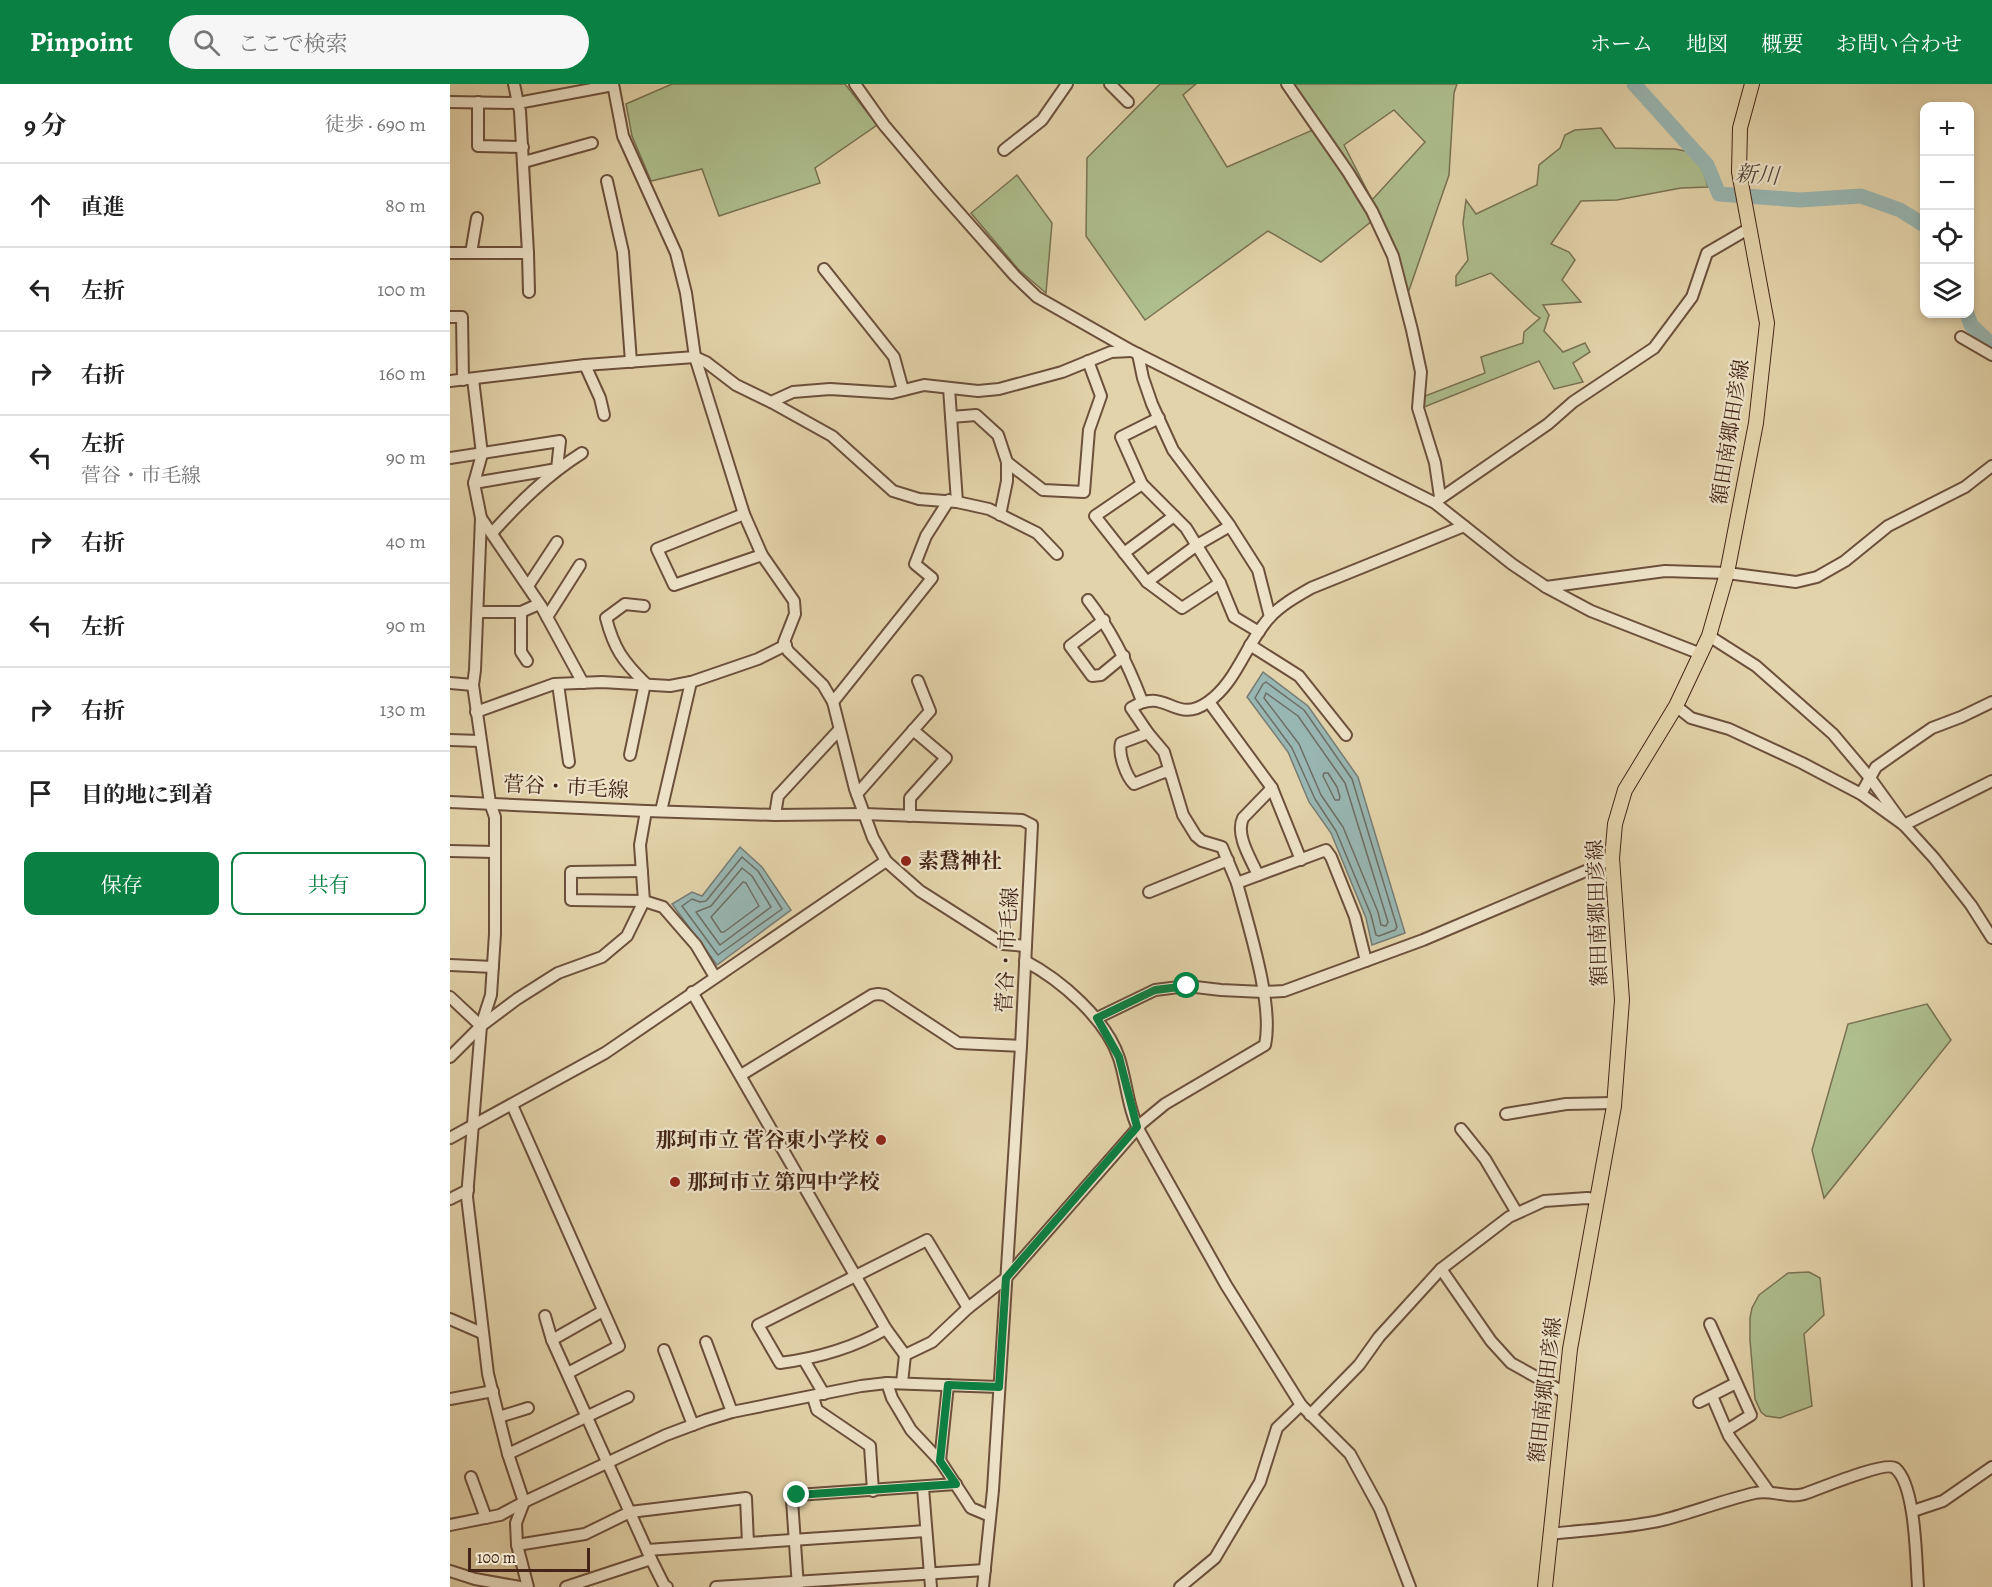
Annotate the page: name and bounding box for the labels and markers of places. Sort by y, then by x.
place label: 素鵞神社 [918,847,1002,875]
marker: 素鵞神社 [899,854,913,868]
place label: 那珂市立 菅谷東小学校 [655,1126,869,1154]
marker: 那珂市立 菅谷東小学校 [874,1133,888,1147]
place label: 那珂市立 第四中学校 [687,1168,880,1196]
marker: 那珂市立 第四中学校 [668,1175,682,1189]

